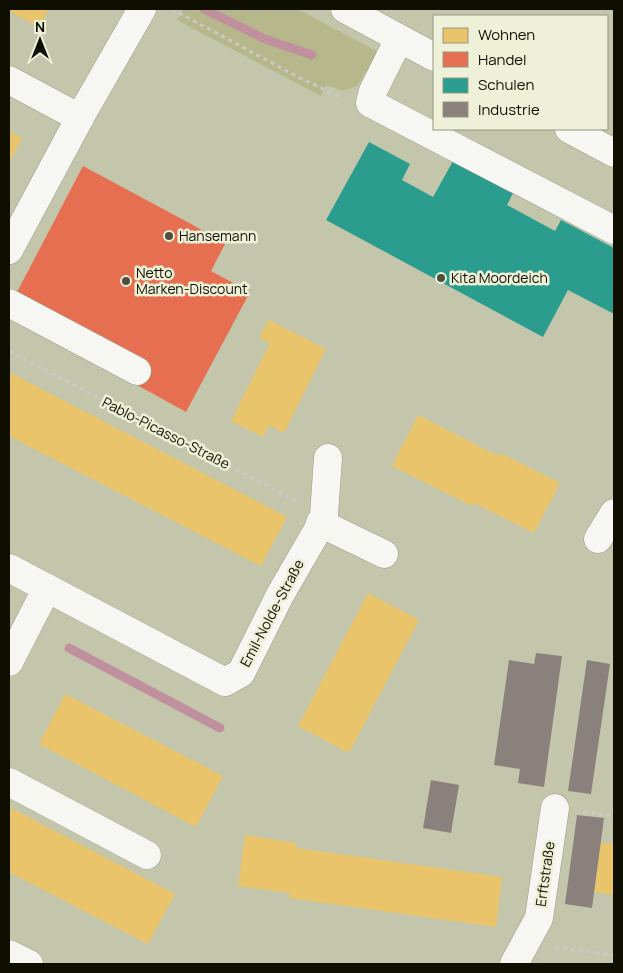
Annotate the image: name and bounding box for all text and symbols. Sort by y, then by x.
north arrow [15,15,65,65]
legend [433,15,608,130]
text: N [35,17,45,36]
text: Wohnen [478,24,535,45]
text: Handel [478,49,527,70]
text: Schulen [478,74,534,95]
text: Industrie [478,99,540,120]
place label: Hansemann [179,226,256,245]
marker: Hansemann [163,230,175,242]
place label: Netto Marken-Discount [136,263,248,298]
place label: Kita Moordeich [451,268,548,287]
marker: Kita Moordeich [435,272,447,284]
marker: Netto Marken-Discount [120,275,132,287]
street label: Pablo-Picasso-Straße [99,392,233,473]
street label: Emil-Nolde-Straße [235,556,308,670]
street label: Erftstraße [531,840,558,908]

